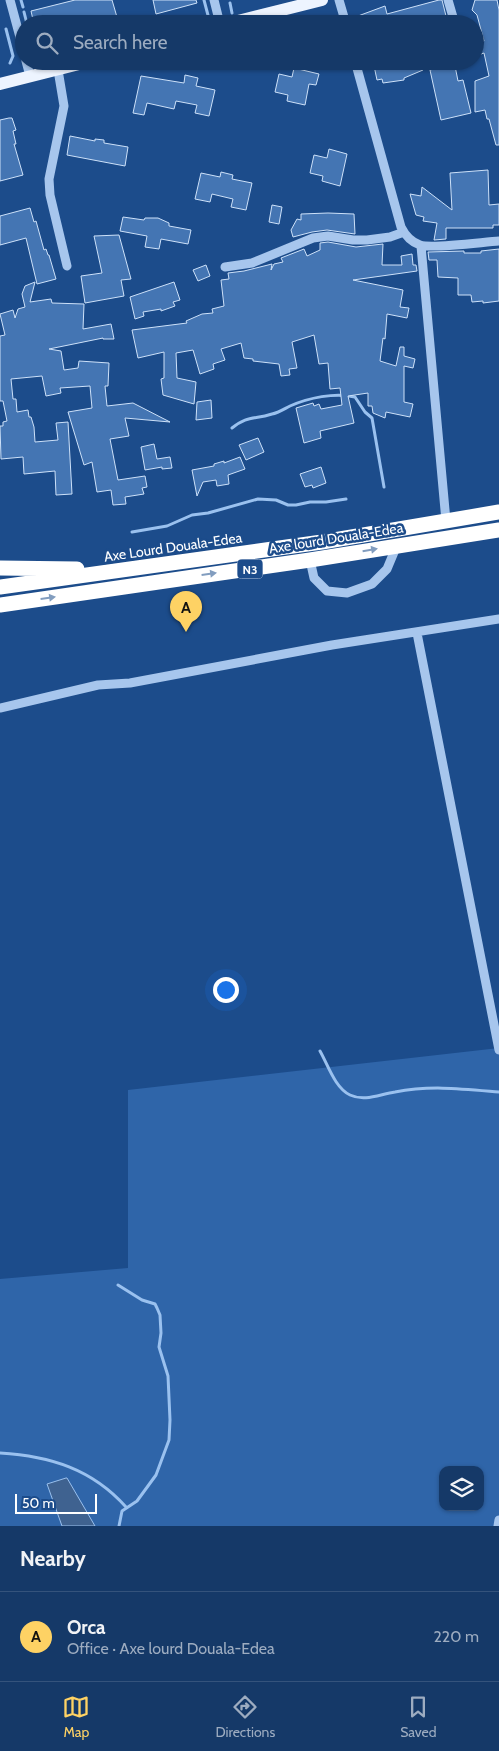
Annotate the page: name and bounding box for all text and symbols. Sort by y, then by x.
search box [15,15,484,70]
icon: search [33,29,61,57]
text: Search here [73,31,167,54]
street label: Axe lourd Douala-Edea [268,518,405,558]
street label: Axe Lourd Douala-Edea [103,528,244,566]
one-way arrow [362,545,378,553]
road number: N3 [238,560,262,578]
one-way arrow [201,570,217,578]
pin: A [170,591,202,632]
one-way arrow [41,594,57,602]
your location [213,977,239,1003]
map controls [439,1466,484,1511]
button: layers [439,1466,484,1511]
scale bar [15,1491,98,1514]
text: 50 m [22,1494,55,1512]
text: Nearby [20,1546,86,1571]
text: Orca [67,1616,106,1639]
text: A [31,1627,41,1646]
text: 220 m [433,1627,479,1646]
text: Office · Axe lourd Douala-Edea [67,1639,275,1658]
tab: Map [62,1693,90,1741]
tab: Directions [215,1693,275,1741]
tab: Saved [400,1693,437,1741]

